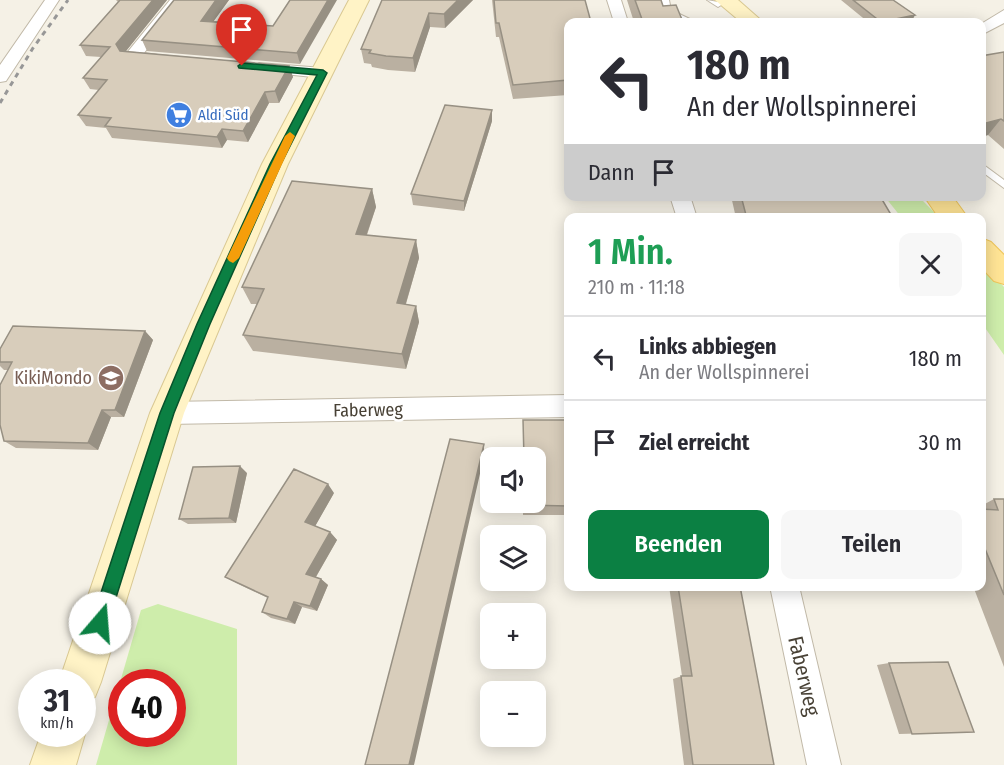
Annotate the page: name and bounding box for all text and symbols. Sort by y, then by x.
pin [216,4,267,66]
icon: arrive [225,13,258,46]
text: 180 m [687,40,791,90]
icon: left [588,42,666,120]
text: An der Wollspinnerei [687,91,917,123]
supermarket icon: Aldi Süd [164,100,194,130]
place label: Aldi Süd [198,106,248,124]
icon: arrive [647,156,680,189]
text: Dann [588,159,635,186]
text: 1 Min. [588,230,673,274]
button: close [899,233,962,296]
text: 210 m · 11:18 [588,275,685,299]
text: Links abbiegen [639,333,777,360]
icon: left [588,342,621,375]
text: 180 m [909,345,962,372]
text: An der Wollspinnerei [639,360,809,384]
school or university icon: KikiMondo [96,363,126,393]
place label: KikiMondo [14,367,92,389]
street label: Faberweg [333,398,403,422]
icon: arrive [588,426,621,459]
text: Ziel erreicht [639,429,750,456]
text: 30 m [919,429,962,456]
map controls [480,447,546,747]
button: sound [480,447,546,513]
button: Beenden [588,510,769,579]
button: Teilen [781,510,962,579]
button: layers [480,525,546,591]
position arrow [68,591,132,655]
button: + [480,603,546,669]
street label: Faberweg [782,634,826,719]
speed limit sign: 40 [108,669,186,747]
button: − [480,681,546,747]
text: 31 [44,683,70,719]
text: km/h [40,714,74,732]

